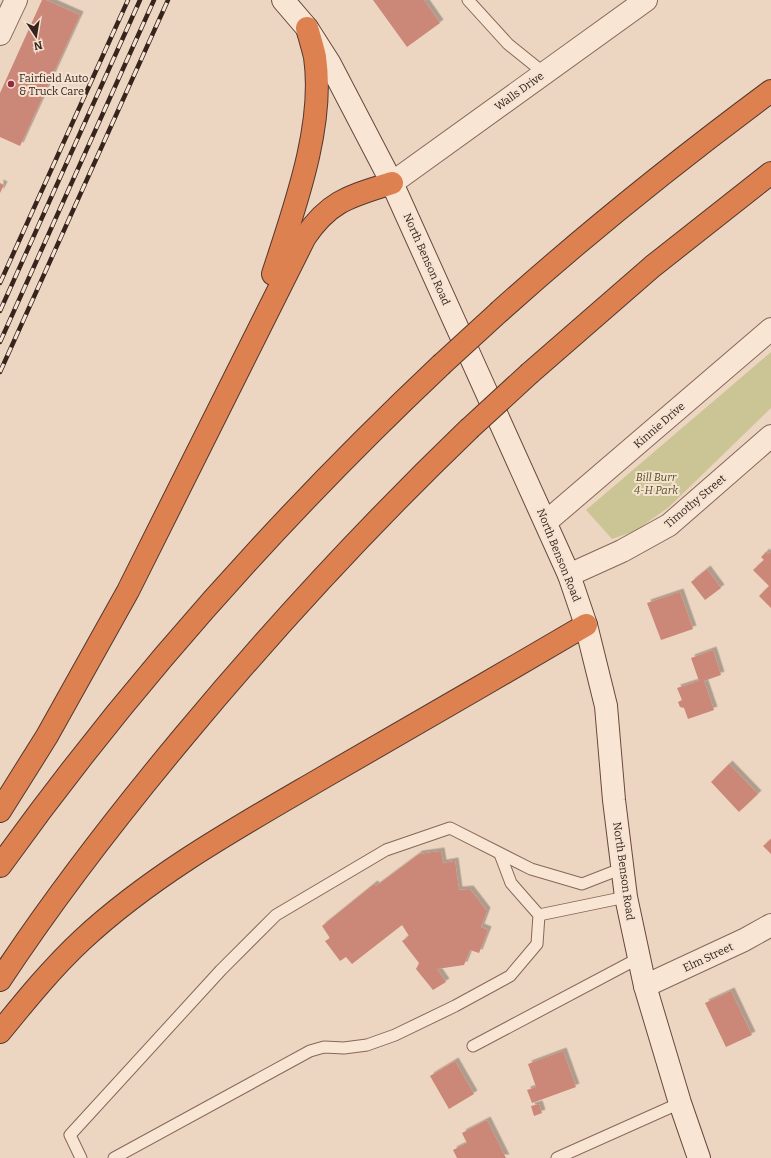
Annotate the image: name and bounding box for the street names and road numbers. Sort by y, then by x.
street label: Walls Drive [492,69,546,113]
street label: North Benson Road [400,211,453,308]
street label: Kinnie Drive [631,400,688,451]
street label: Timothy Street [662,472,729,531]
street label: North Benson Road [534,507,583,604]
street label: North Benson Road [610,821,637,922]
street label: Elm Street [681,940,735,975]

